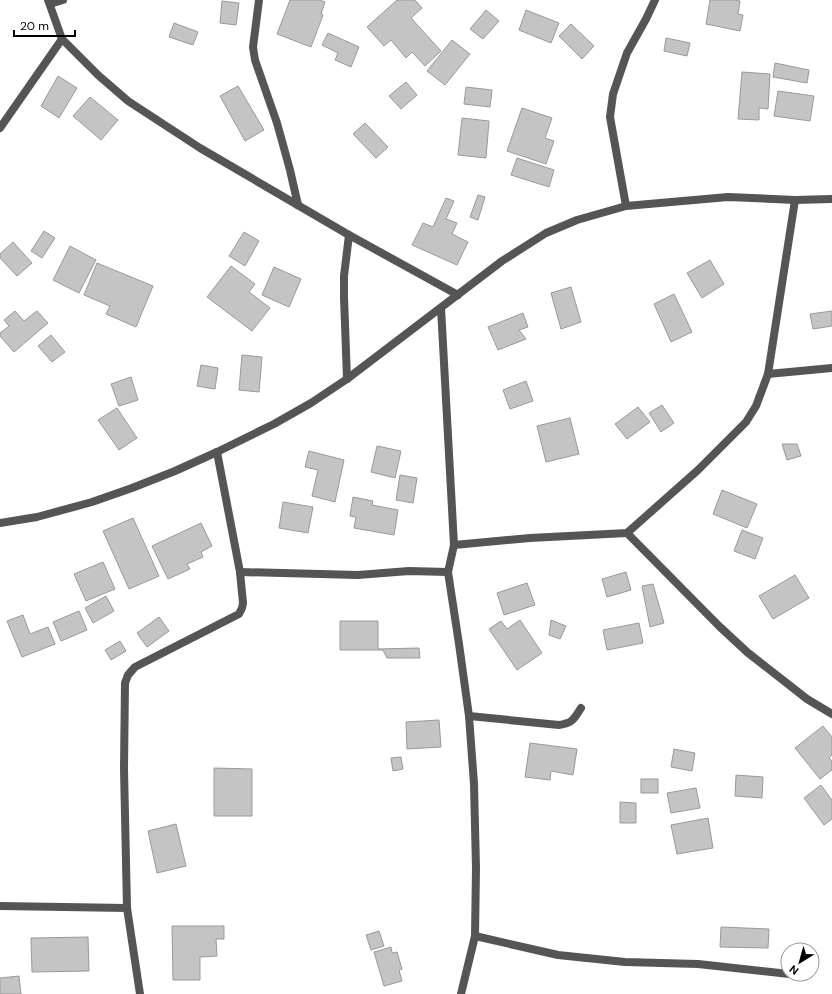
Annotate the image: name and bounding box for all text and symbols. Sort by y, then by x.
scale bar [14,12,75,38]
text: 20 m [20,18,49,34]
north arrow [780,942,820,982]
text: N [787,962,801,978]

